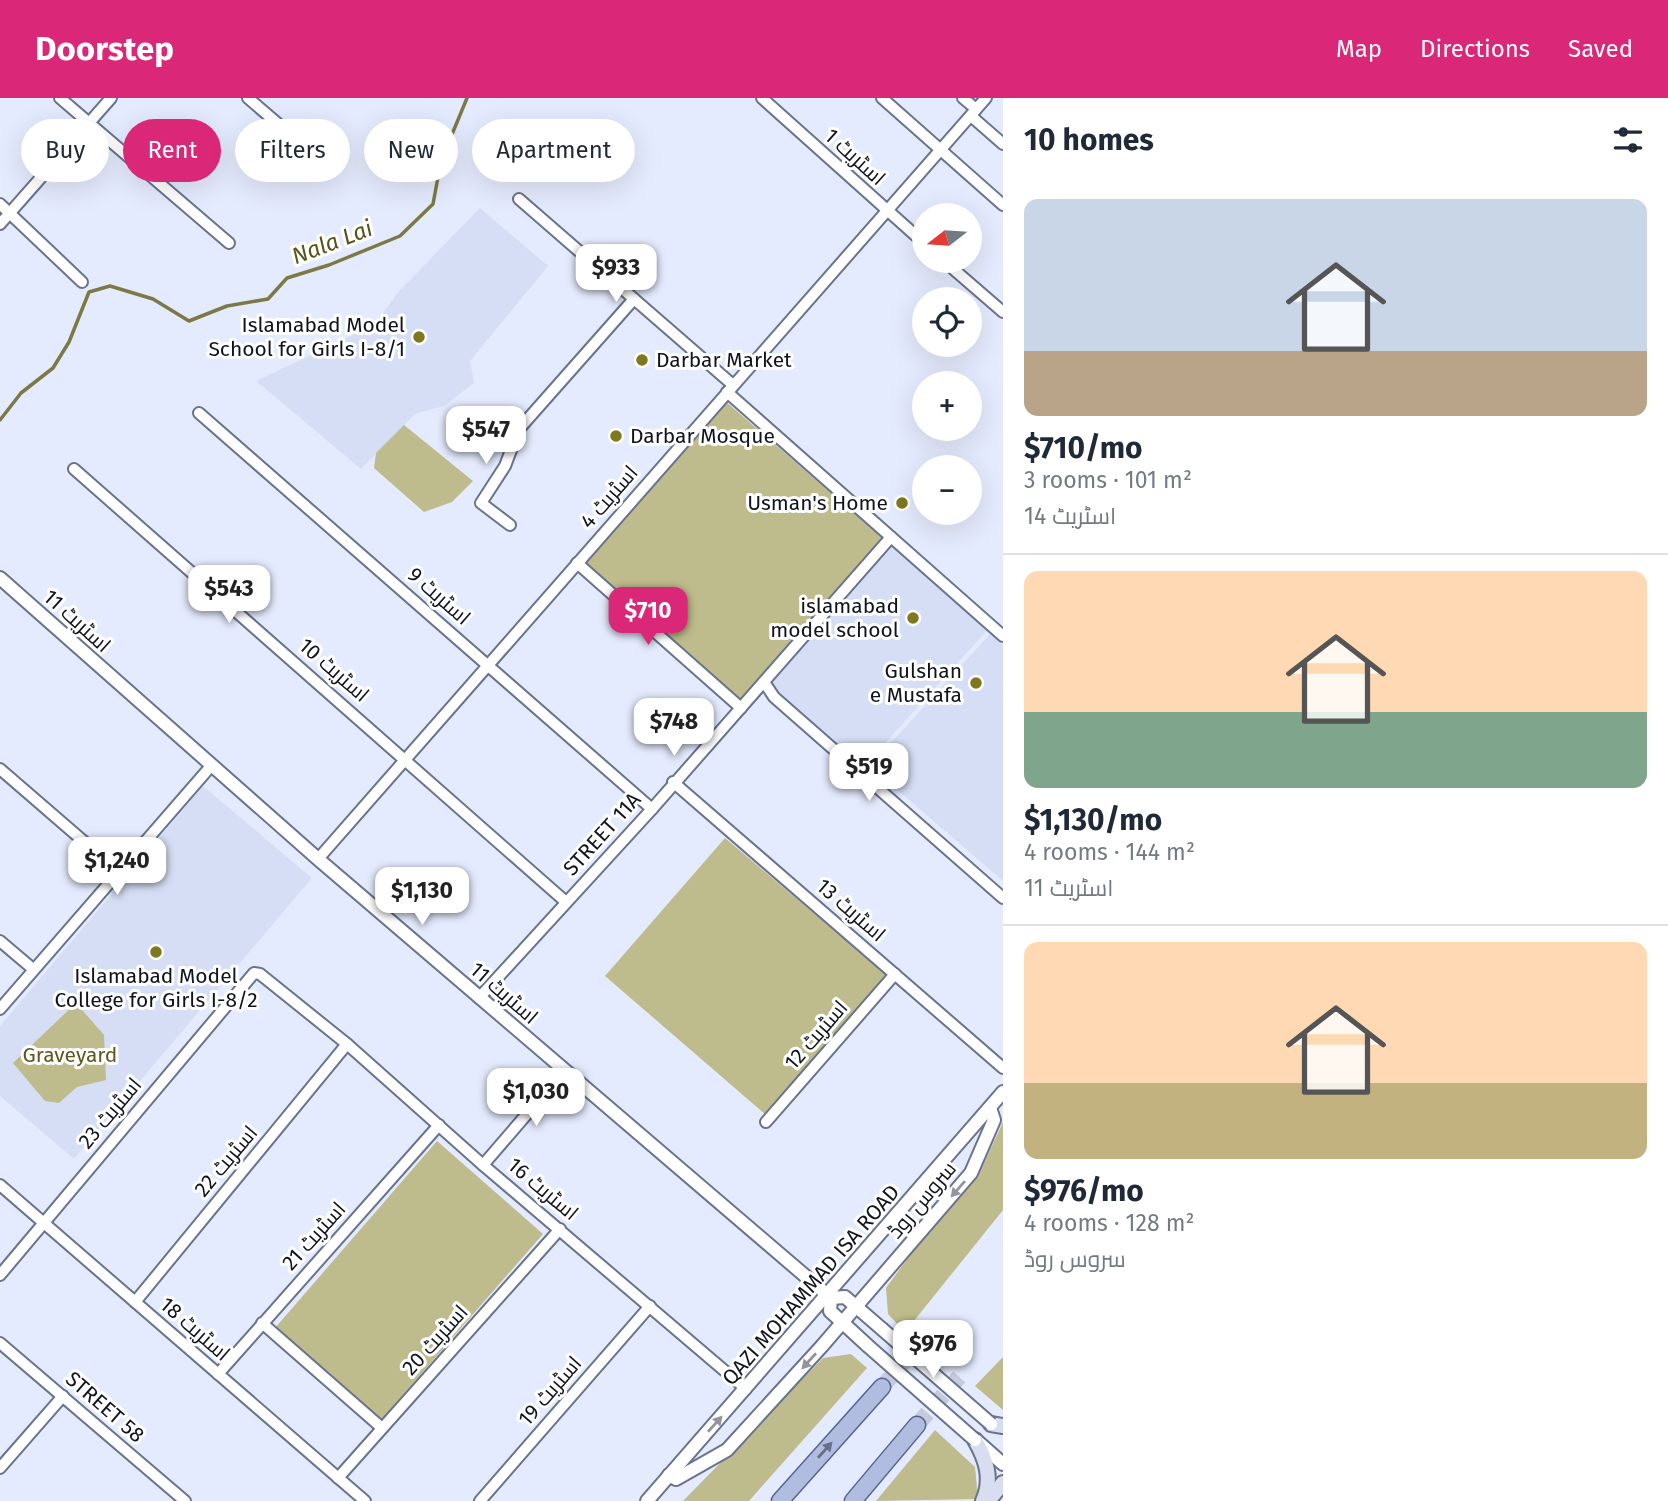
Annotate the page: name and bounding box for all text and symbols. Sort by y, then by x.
text: Doorstep [35,29,174,69]
text: Map [1336,35,1382,63]
text: Directions [1420,35,1530,63]
text: Saved [1568,35,1633,63]
chip: Buy [21,119,109,182]
chip: Rent [123,119,221,182]
chip: Filters [235,119,350,182]
chip: New [364,119,458,182]
chip: Apartment [472,119,635,182]
icon: filters [1609,121,1647,159]
text: 10 homes [1024,122,1154,158]
street label: اسٹریٹ 1 [819,123,891,191]
north arrow [912,203,982,273]
map controls [912,203,982,525]
water label: Nala Lai [288,214,377,270]
pin: $933 [575,244,657,304]
icon: home [1273,244,1399,370]
text: $933 [592,253,640,281]
button: locate [912,287,982,357]
place label: Islamabad Model School for Girls I-8/1 [208,312,405,362]
marker: Islamabad Model School for Girls I-8/1 [411,329,427,345]
place label: Darbar Market [656,347,792,373]
marker: Darbar Market [634,352,650,368]
button: + [912,371,982,441]
pin: $547 [445,406,527,466]
text: $547 [462,415,510,443]
place label: Darbar Mosque [630,423,775,449]
marker: Darbar Mosque [608,428,624,444]
text: $710/mo [1024,430,1143,466]
button: − [912,455,982,525]
street label: اسٹریٹ 4 [575,460,643,534]
text: 3 rooms · 101 m² [1024,466,1192,494]
place label: Usman's Home [747,490,888,516]
marker: Usman's Home [894,495,910,511]
text: اسٹریٹ 14 [1024,502,1116,530]
street label: اسٹریٹ 9 [402,562,476,630]
pin: $543 [188,566,270,625]
text: $543 [204,574,254,602]
street label: اسٹریٹ 11 [38,584,116,658]
pin: $710 [607,588,689,647]
place label: islamabad model school [770,593,899,643]
text: $710 [625,596,671,624]
marker: islamabad model school [905,610,921,626]
icon: home [1273,616,1399,742]
street label: اسٹریٹ 10 [294,632,374,708]
place label: Gulshan e Mustafa [870,658,962,708]
marker: Gulshan e Mustafa [968,675,984,691]
pin: $748 [633,698,715,758]
text: $748 [650,707,698,735]
pin: $519 [828,744,910,803]
text: $519 [845,752,893,780]
street label: STREET 11A [558,787,646,881]
text: $1,130/mo [1024,802,1162,838]
pin: $1,240 [60,838,174,897]
text: 4 rooms · 144 m² [1024,838,1195,866]
text: $1,240 [84,846,150,874]
pin: $1,130 [365,868,479,927]
street label: اسٹریٹ 13 [811,873,891,947]
text: اسٹریٹ 11 [1024,874,1114,902]
text: $1,130 [391,876,453,904]
marker: Islamabad Model College for Girls I-8/2 [148,944,164,960]
street label: اسٹریٹ 11 [465,956,543,1030]
place label: Islamabad Model College for Girls I-8/2 [54,963,258,1013]
icon: home [1273,987,1399,1113]
street label: اسٹریٹ 12 [779,995,853,1075]
park label: Graveyard [23,1042,117,1068]
pin: $1,030 [479,1068,593,1128]
street label: اسٹریٹ 23 [73,1072,147,1154]
text: $1,030 [503,1077,569,1105]
street label: اسٹریٹ 22 [189,1120,263,1202]
street label: اسٹریٹ 16 [502,1152,584,1226]
street label: سروس روڈ [882,1156,962,1244]
text: $976/mo [1024,1173,1144,1209]
street label: QAZI MOHAMMAD ISA ROAD [717,1179,905,1391]
one-way arrow [950,1180,966,1198]
street label: اسٹریٹ 21 [277,1197,351,1275]
text: 4 rooms · 128 m² [1024,1209,1194,1237]
text: سروس روڈ [1024,1245,1126,1273]
street label: اسٹریٹ 18 [155,1291,235,1367]
street label: اسٹریٹ 20 [397,1299,473,1381]
pin: $976 [892,1320,974,1380]
text: $976 [909,1329,957,1357]
street label: اسٹریٹ 19 [513,1351,587,1431]
one-way arrow [801,1352,817,1370]
street label: STREET 58 [60,1366,150,1448]
one-way arrow [706,1416,722,1433]
one-way arrow [817,1442,833,1459]

